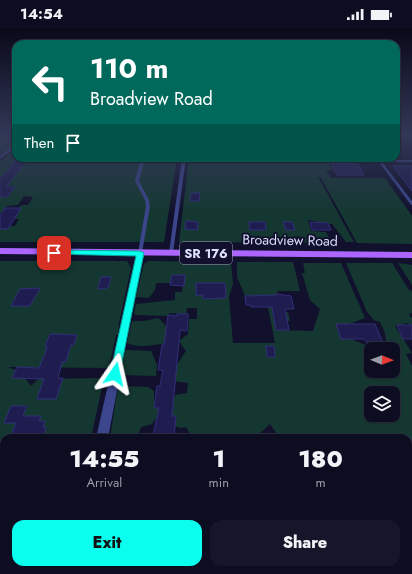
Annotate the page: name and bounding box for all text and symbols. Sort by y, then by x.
text: 14:54 [20,3,63,25]
text: 110 m [90,48,168,89]
icon: left [24,56,76,108]
text: Broadview Road [90,86,213,112]
text: Then [24,132,54,154]
icon: arrive [62,132,84,154]
street label: Broadview Road [242,229,338,251]
pin [37,236,71,270]
icon: arrive [43,242,65,264]
road number: SR 176 [180,242,232,264]
north arrow [364,342,400,378]
map controls [364,342,400,422]
position arrow [94,353,136,395]
button: layers [364,386,400,422]
text: 14:55 [69,441,139,476]
text: 1 [212,441,225,476]
text: 180 [298,441,343,476]
text: Arrival [86,473,122,492]
text: min [209,473,229,492]
text: m [315,473,326,492]
button: Exit [12,520,202,566]
button: Share [210,520,400,566]

